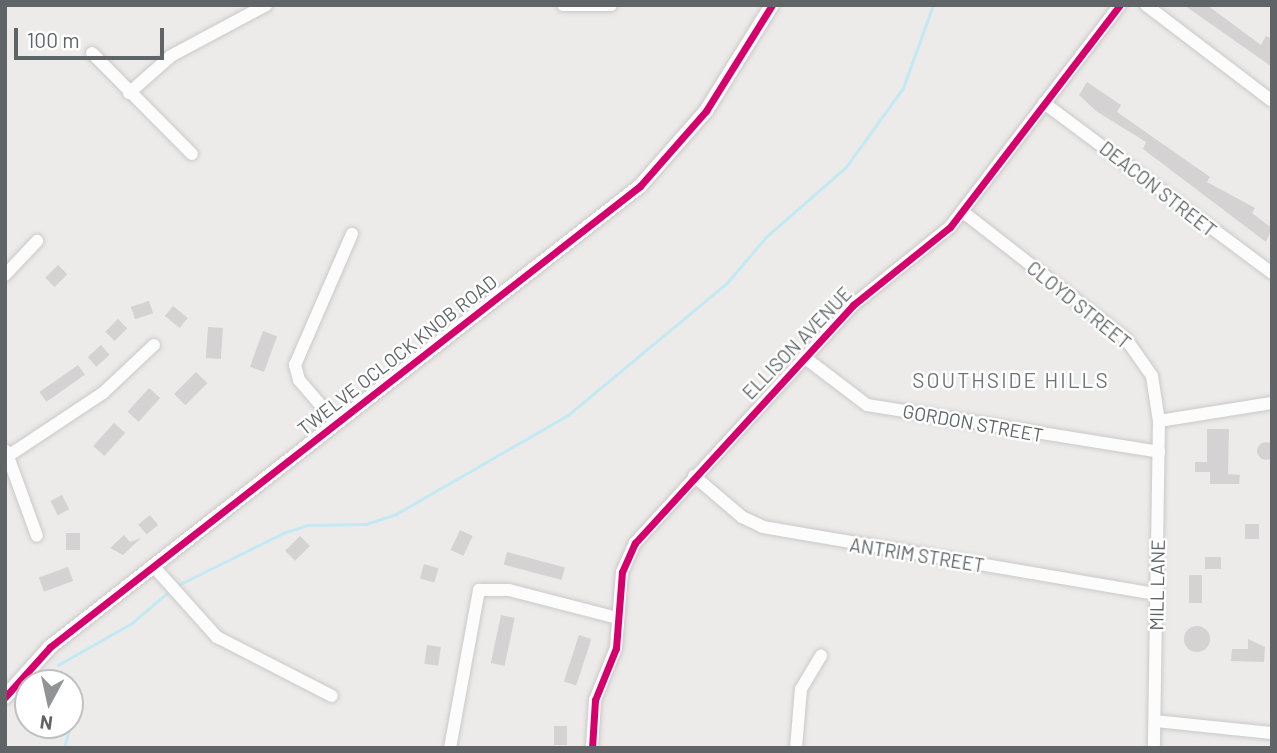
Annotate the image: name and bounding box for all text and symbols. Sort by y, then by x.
scale bar [18,14,168,58]
text: 100 m [27,27,80,52]
street label: DEACON STREET [1095,136,1221,242]
street label: CLOYD STREET [1023,256,1135,354]
street label: TWELVE OCLOCK KNOB ROAD [293,270,501,440]
street label: ELLISON AVENUE [738,282,856,404]
district label: SOUTHSIDE HILLS [914,367,1108,393]
street label: GORDON STREET [901,399,1045,447]
street label: ANTRIM STREET [848,533,986,577]
street label: MILL LANE [1145,539,1169,631]
north arrow [14,669,84,739]
text: N [38,711,54,736]

